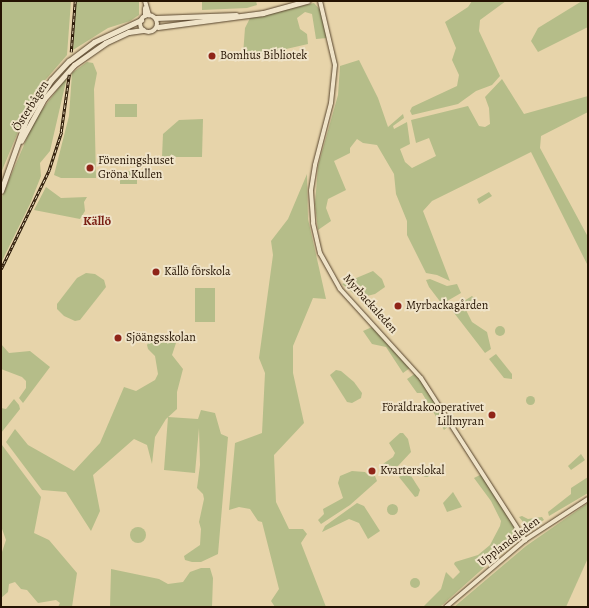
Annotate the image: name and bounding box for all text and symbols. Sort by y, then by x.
place label: Bomhus Bibliotek [220,49,307,63]
marker: Bomhus Bibliotek [207,51,217,61]
street label: Österbågen [10,78,52,134]
place label: Föreningshuset Gröna Kullen [98,154,174,182]
marker: Föreningshuset Gröna Kullen [85,163,95,173]
district label: Källö [83,213,111,229]
place label: Källö förskola [164,265,231,279]
marker: Källö förskola [151,267,161,277]
street label: Myrbackaleden [340,271,400,337]
place label: Myrbackagården [406,299,488,313]
marker: Myrbackagården [393,301,403,311]
place label: Sjöängsskolan [126,331,196,345]
marker: Sjöängsskolan [113,333,123,343]
place label: Föräldrakooperativet Lillmyran [382,401,484,429]
marker: Föräldrakooperativet Lillmyran [487,410,497,420]
place label: Kvarterslokal [380,464,444,478]
marker: Kvarterslokal [367,466,377,476]
street label: Upplandsleden [475,514,543,570]

